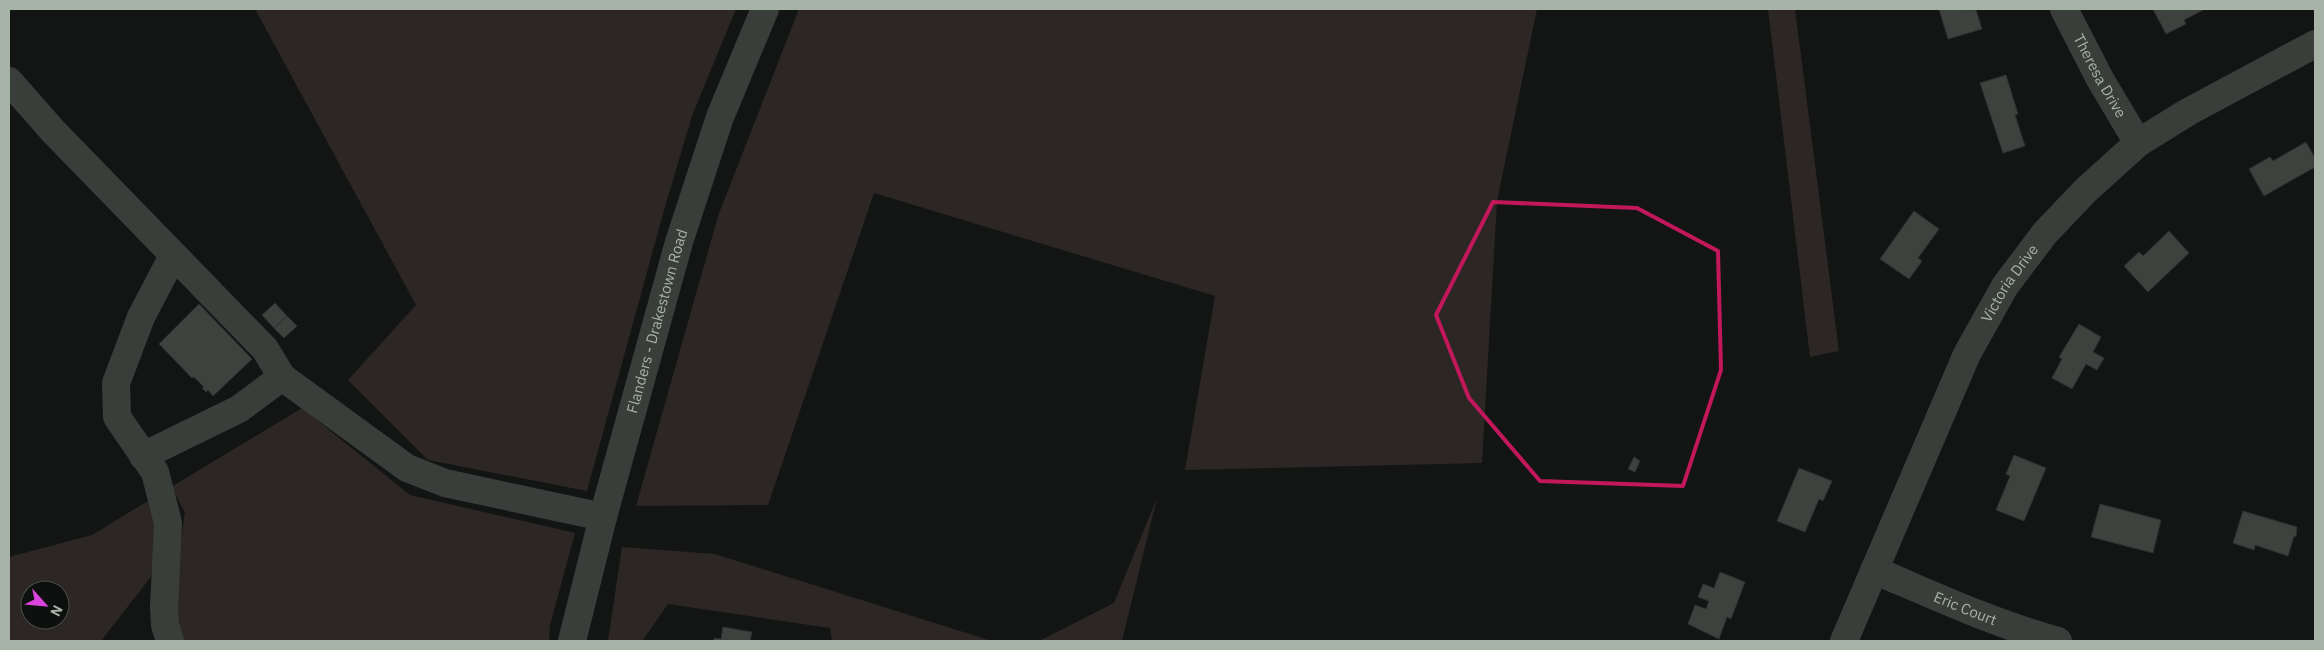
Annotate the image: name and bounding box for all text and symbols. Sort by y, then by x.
street label: Theresa Drive [2070,31,2131,121]
street label: Flanders - Drakestown Road [622,227,692,415]
street label: Victoria Drive [1977,240,2042,325]
north arrow [20,580,70,630]
street label: Eric Court [1931,587,1999,629]
text: N [46,602,67,620]

